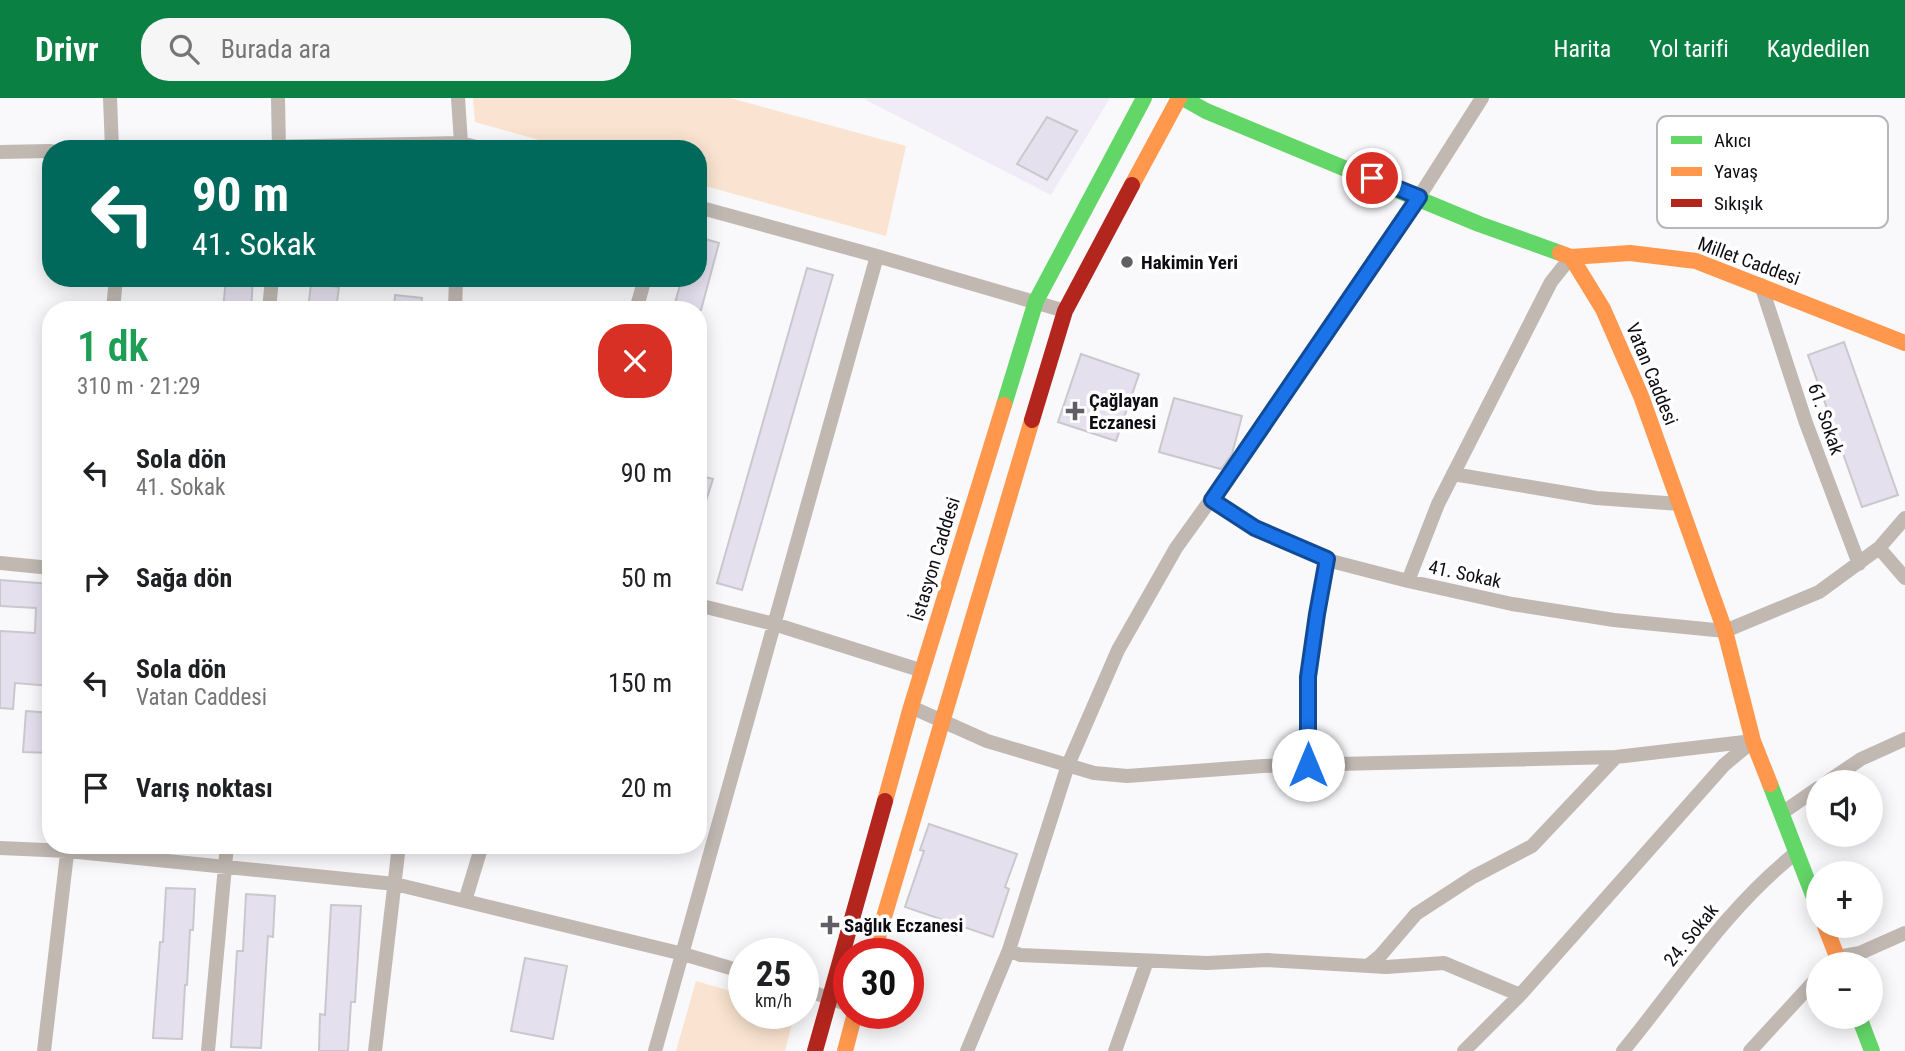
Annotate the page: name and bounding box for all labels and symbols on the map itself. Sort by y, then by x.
legend [1657,116,1888,228]
text: Akıcı [1714,129,1751,152]
pin [1342,148,1402,208]
text: Yavaş [1714,160,1758,183]
text: Sıkışık [1714,192,1763,215]
street label: Millet Caddesi [1695,232,1803,290]
place label: Hakimin Yeri [1141,251,1238,274]
marker: Hakimin Yeri [1119,254,1135,270]
street label: Vatan Caddesi [1621,319,1683,429]
street label: 61. Sokak [1803,380,1849,458]
place label: Çağlayan Eczanesi [1089,389,1159,434]
marker: Çağlayan Eczanesi [1067,403,1083,419]
street label: İstasyon Caddesi [905,494,965,624]
street label: 41. Sokak [1427,555,1504,593]
position arrow [1271,728,1345,802]
street label: 24. Sokak [1659,899,1723,971]
place label: Sağlık Eczanesi [844,914,963,937]
marker: Sağlık Eczanesi [822,917,838,933]
speed limit sign: 30 [833,938,924,1029]

